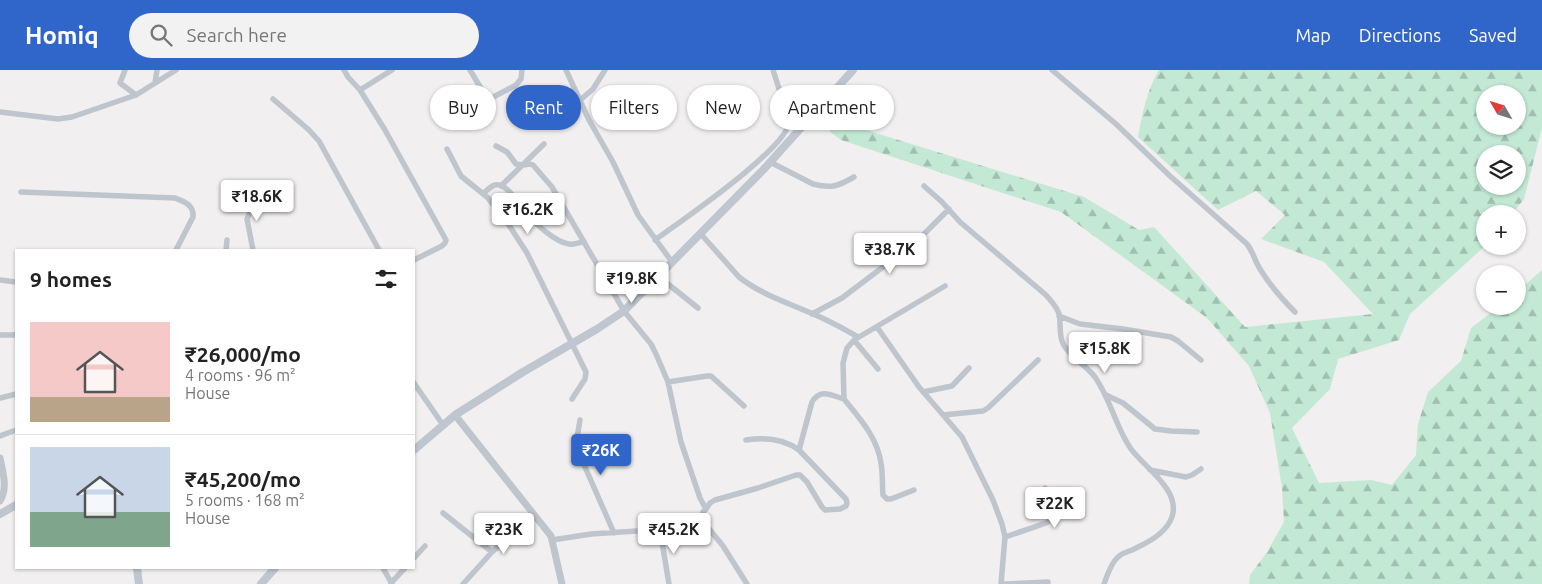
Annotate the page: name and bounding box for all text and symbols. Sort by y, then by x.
search box [129,13,479,58]
icon: search [147,21,175,49]
text: Homiq [25,22,99,49]
text: Search here [187,24,287,46]
text: Map [1295,25,1331,45]
text: Directions [1359,25,1441,45]
text: Saved [1469,25,1517,45]
chip: Buy [430,85,496,130]
chip: Rent [506,85,581,130]
chip: Filters [591,85,677,130]
chip: New [687,85,760,130]
chip: Apartment [770,85,894,130]
north arrow [1476,85,1526,135]
map controls [1476,85,1526,315]
button: layers [1476,145,1526,195]
pin: ₹18.6K [216,180,298,222]
text: ₹18.6K [232,187,282,205]
pin: ₹16.2K [487,192,569,235]
text: ₹16.2K [503,200,553,218]
button: + [1476,205,1526,255]
pin: ₹38.7K [849,232,931,275]
text: ₹38.7K [865,240,915,258]
pin: ₹19.8K [591,262,673,304]
icon: filters [372,265,400,293]
button: − [1476,265,1526,315]
text: 9 homes [30,267,112,291]
text: ₹19.8K [607,269,657,287]
pin: ₹15.8K [1064,332,1146,374]
text: ₹15.8K [1080,339,1130,357]
icon: home [70,342,130,402]
text: ₹26,000/mo [185,342,301,366]
text: 4 rooms · 96 m² [185,366,296,384]
text: House [185,384,230,402]
pin: ₹26K [571,434,631,476]
text: ₹26K [582,441,620,459]
icon: home [70,467,130,527]
text: ₹45,200/mo [185,467,301,491]
pin: ₹22K [1025,486,1085,529]
text: 5 rooms · 168 m² [185,491,305,509]
text: ₹22K [1036,494,1074,512]
text: House [185,509,230,527]
pin: ₹23K [474,512,534,555]
pin: ₹45.2K [633,512,715,555]
text: ₹23K [485,520,523,538]
text: ₹45.2K [649,520,699,538]

